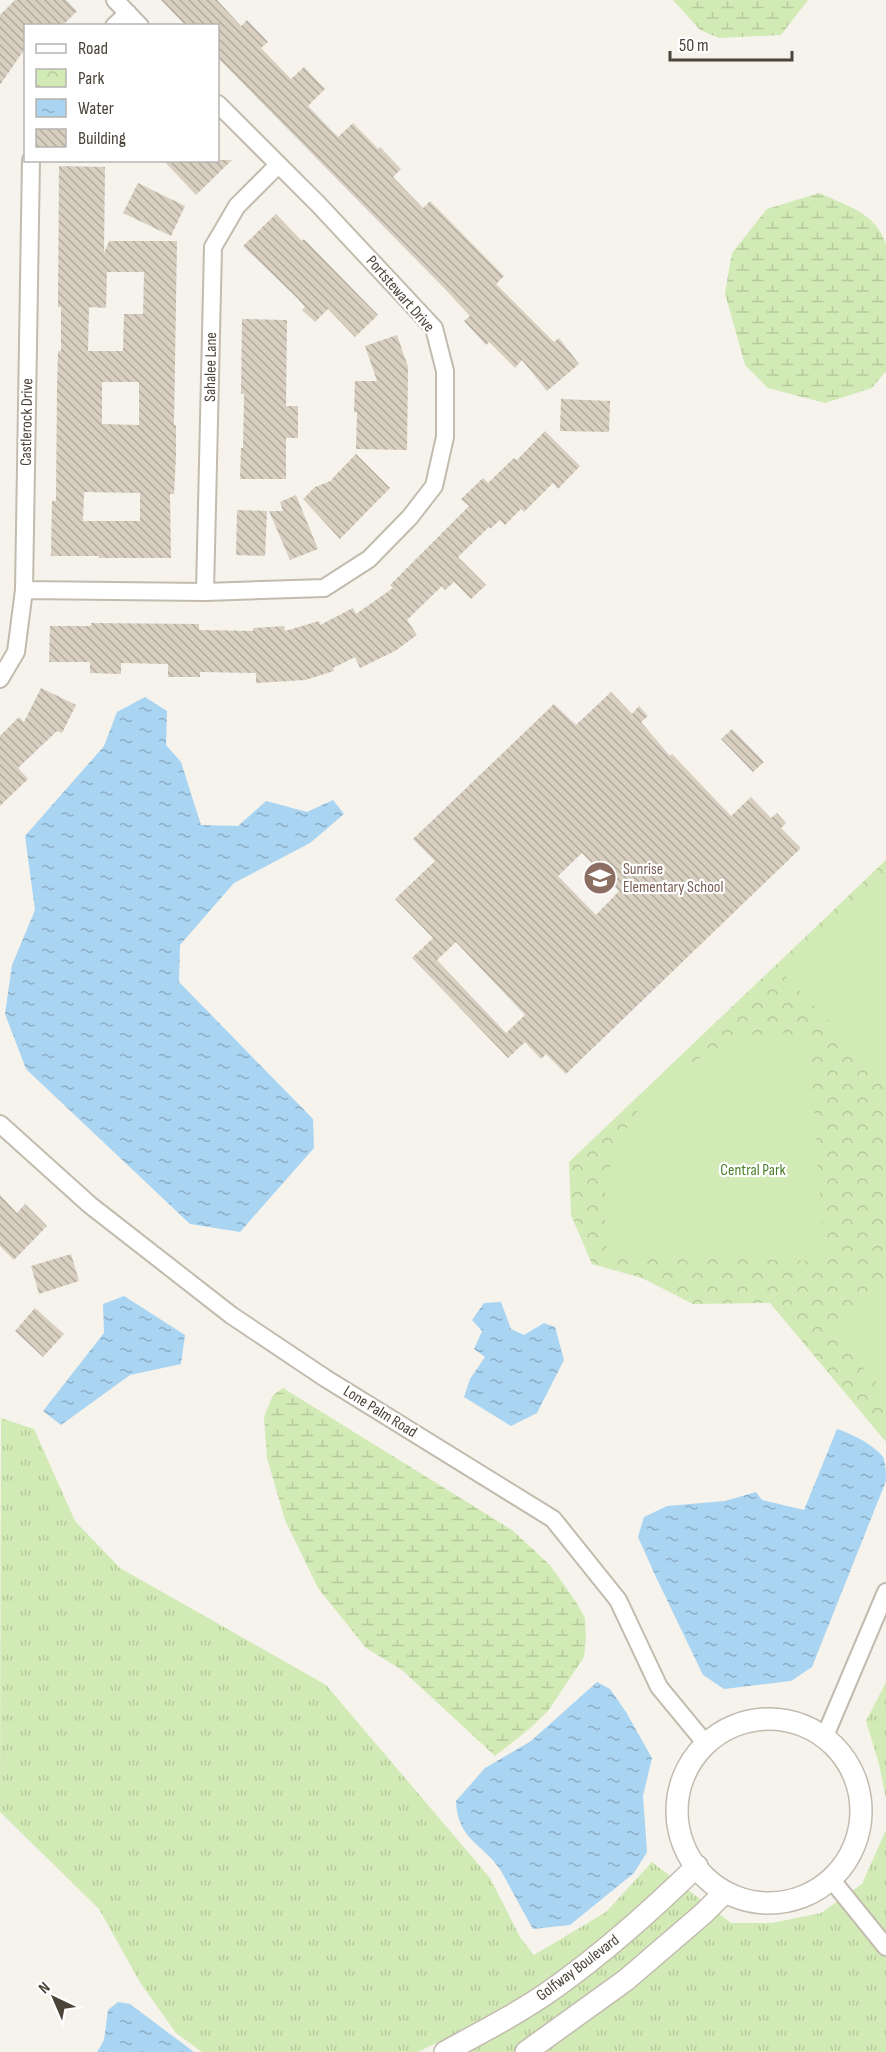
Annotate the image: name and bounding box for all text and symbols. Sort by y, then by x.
legend [24,24,219,162]
scale bar [670,24,792,62]
text: 50 m [679,35,709,56]
text: Road [78,38,108,59]
text: Park [78,68,104,89]
text: Water [78,98,114,119]
text: Building [78,128,126,149]
street label: Portstewart Drive [362,252,438,336]
street label: Sahalee Lane [201,332,221,402]
street label: Castlerock Drive [17,378,37,466]
school or university icon: Sunrise Elementary School [582,860,618,896]
place label: Sunrise Elementary School [623,860,723,897]
park label: Central Park [720,1161,786,1180]
street label: Lone Palm Road [340,1382,420,1442]
street label: Golfway Boulevard [533,1931,623,2005]
north arrow [24,1968,84,2028]
text: N [35,1978,54,1998]

